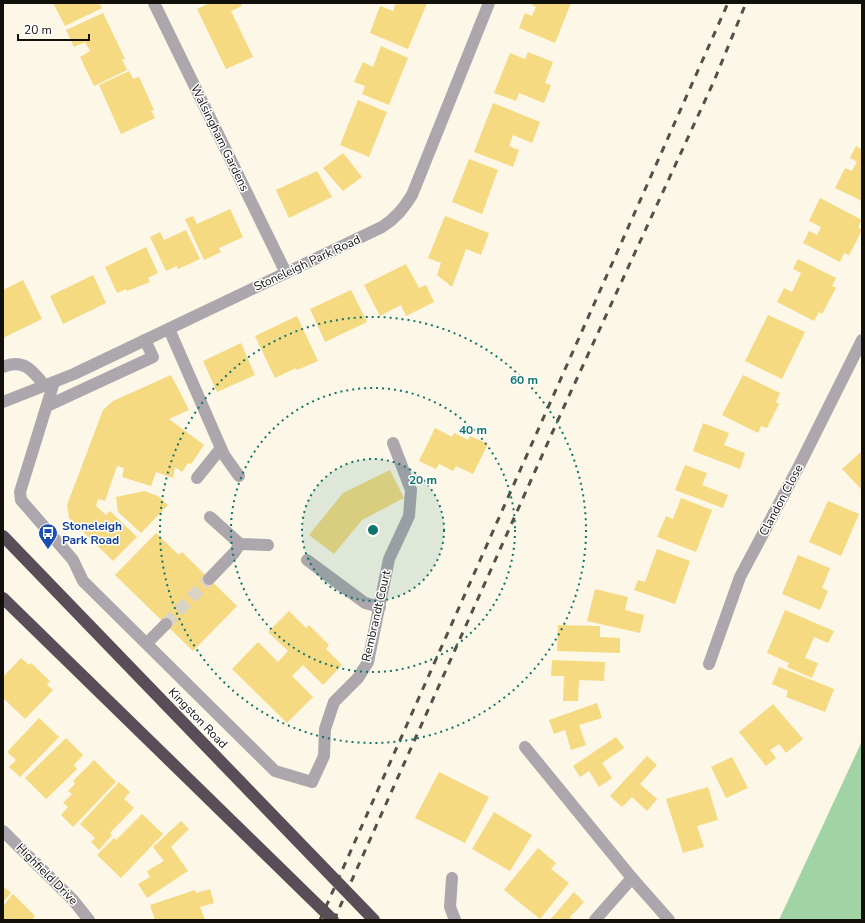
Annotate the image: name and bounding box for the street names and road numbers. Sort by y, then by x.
street label: Walsingham Gardens [187,82,253,194]
street label: Stoneleigh Park Road [251,231,363,295]
street label: Clandon Close [755,461,807,539]
street label: Rembrandt Court [358,568,394,663]
street label: Kingston Road [165,684,231,752]
street label: Highfield Drive [13,840,81,908]

